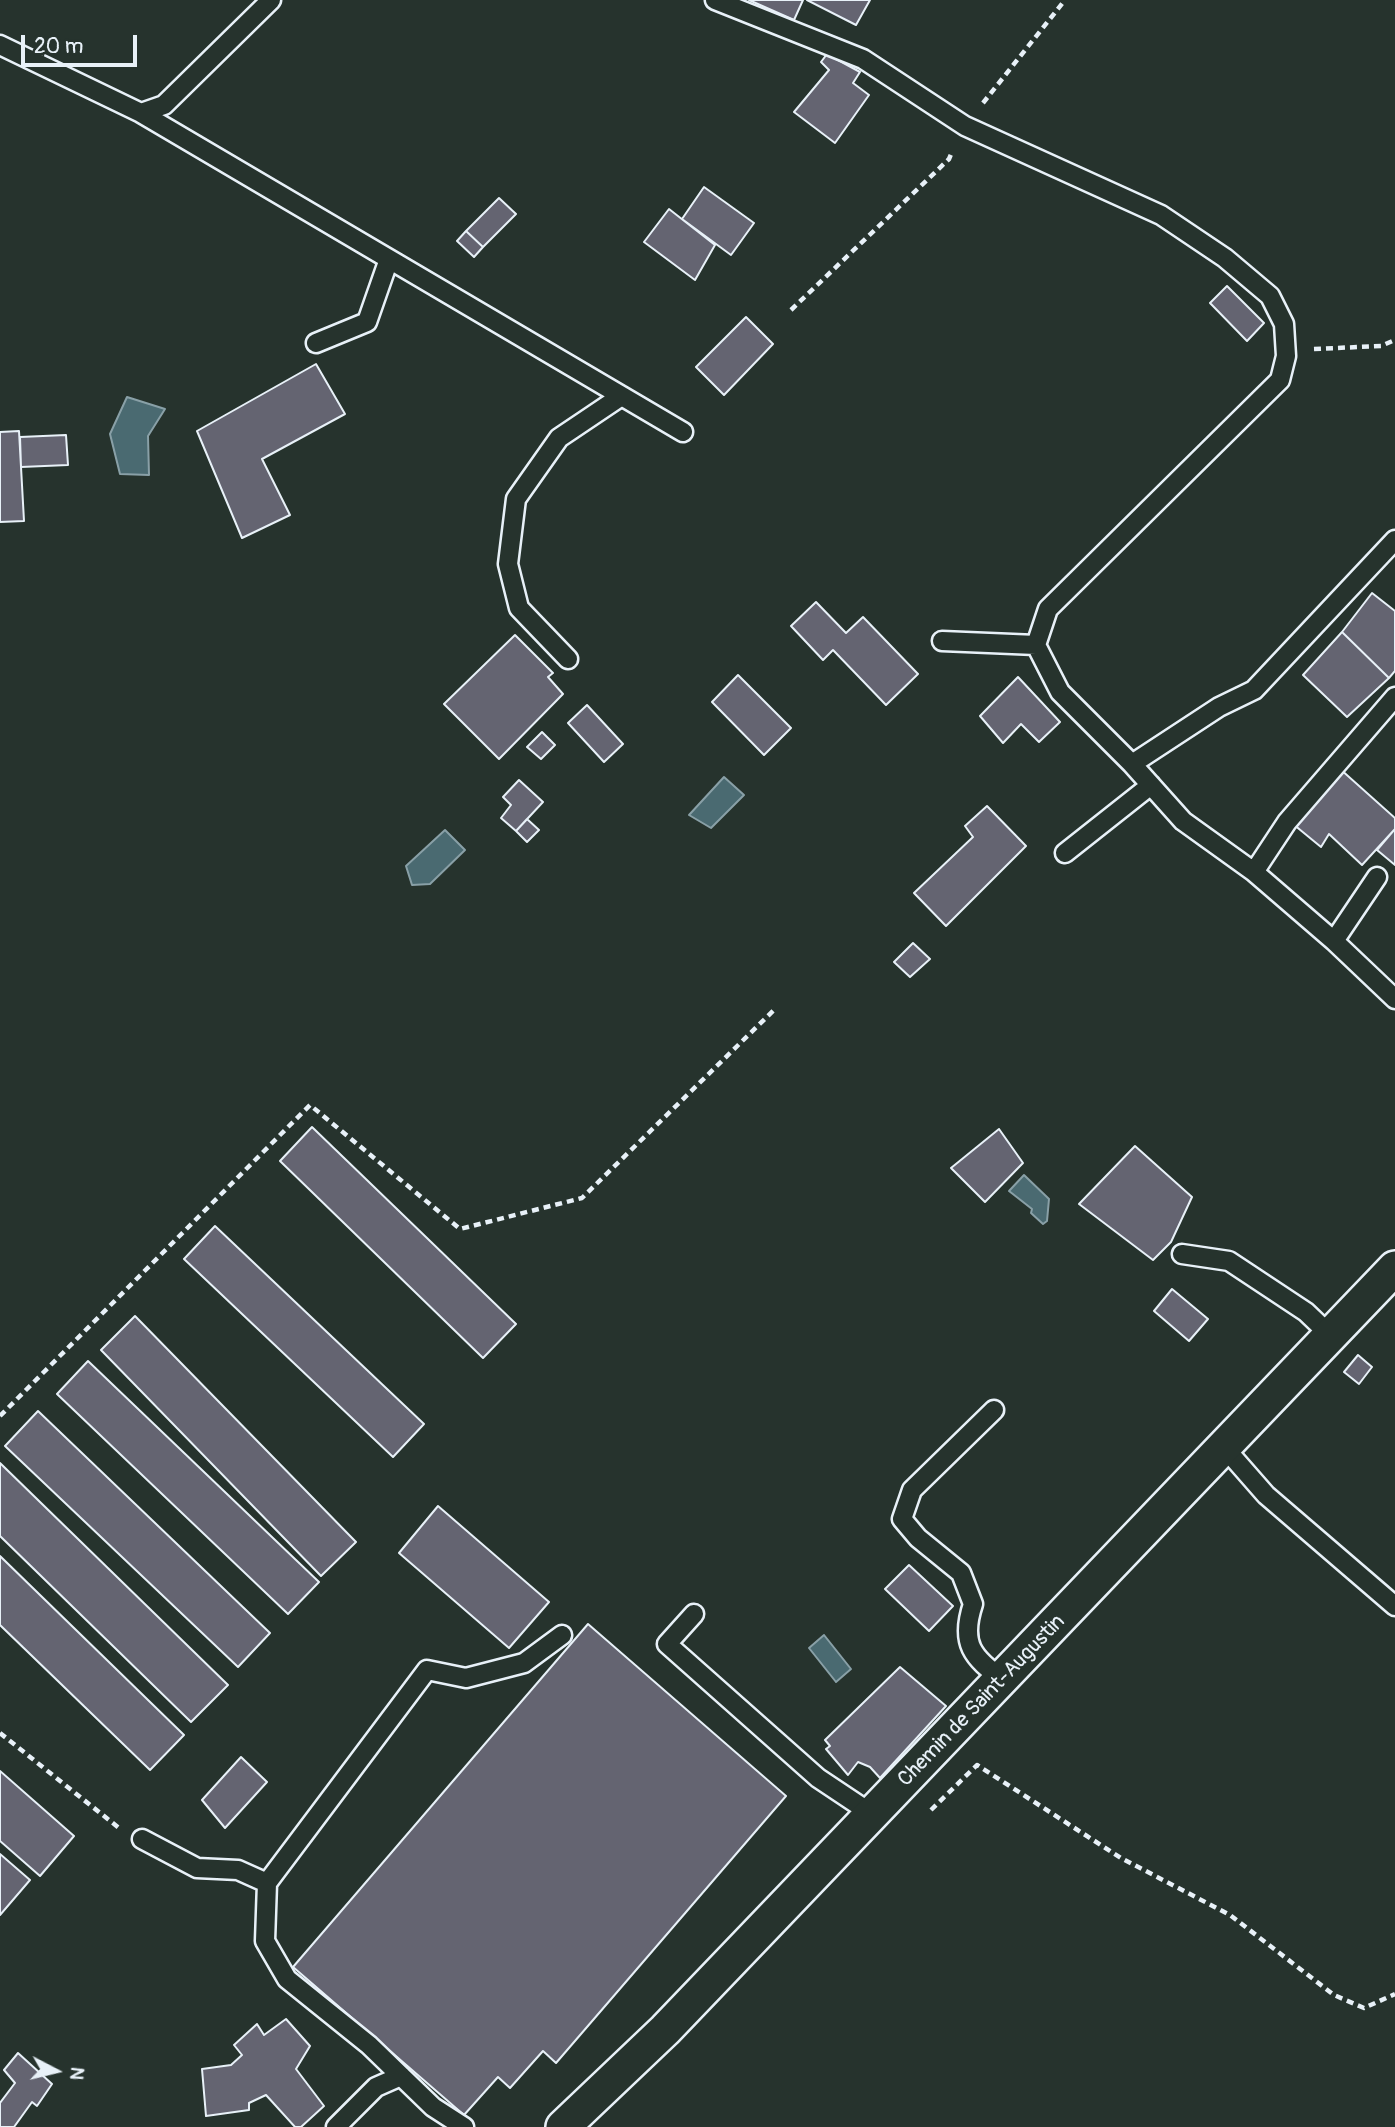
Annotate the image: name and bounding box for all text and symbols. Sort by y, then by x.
scale bar [24,21,140,65]
text: 20 m [34,33,83,60]
street label: Chemin de Saint-Augustin [893,1610,1071,1792]
north arrow [21,2036,91,2106]
text: N [64,2066,90,2081]

